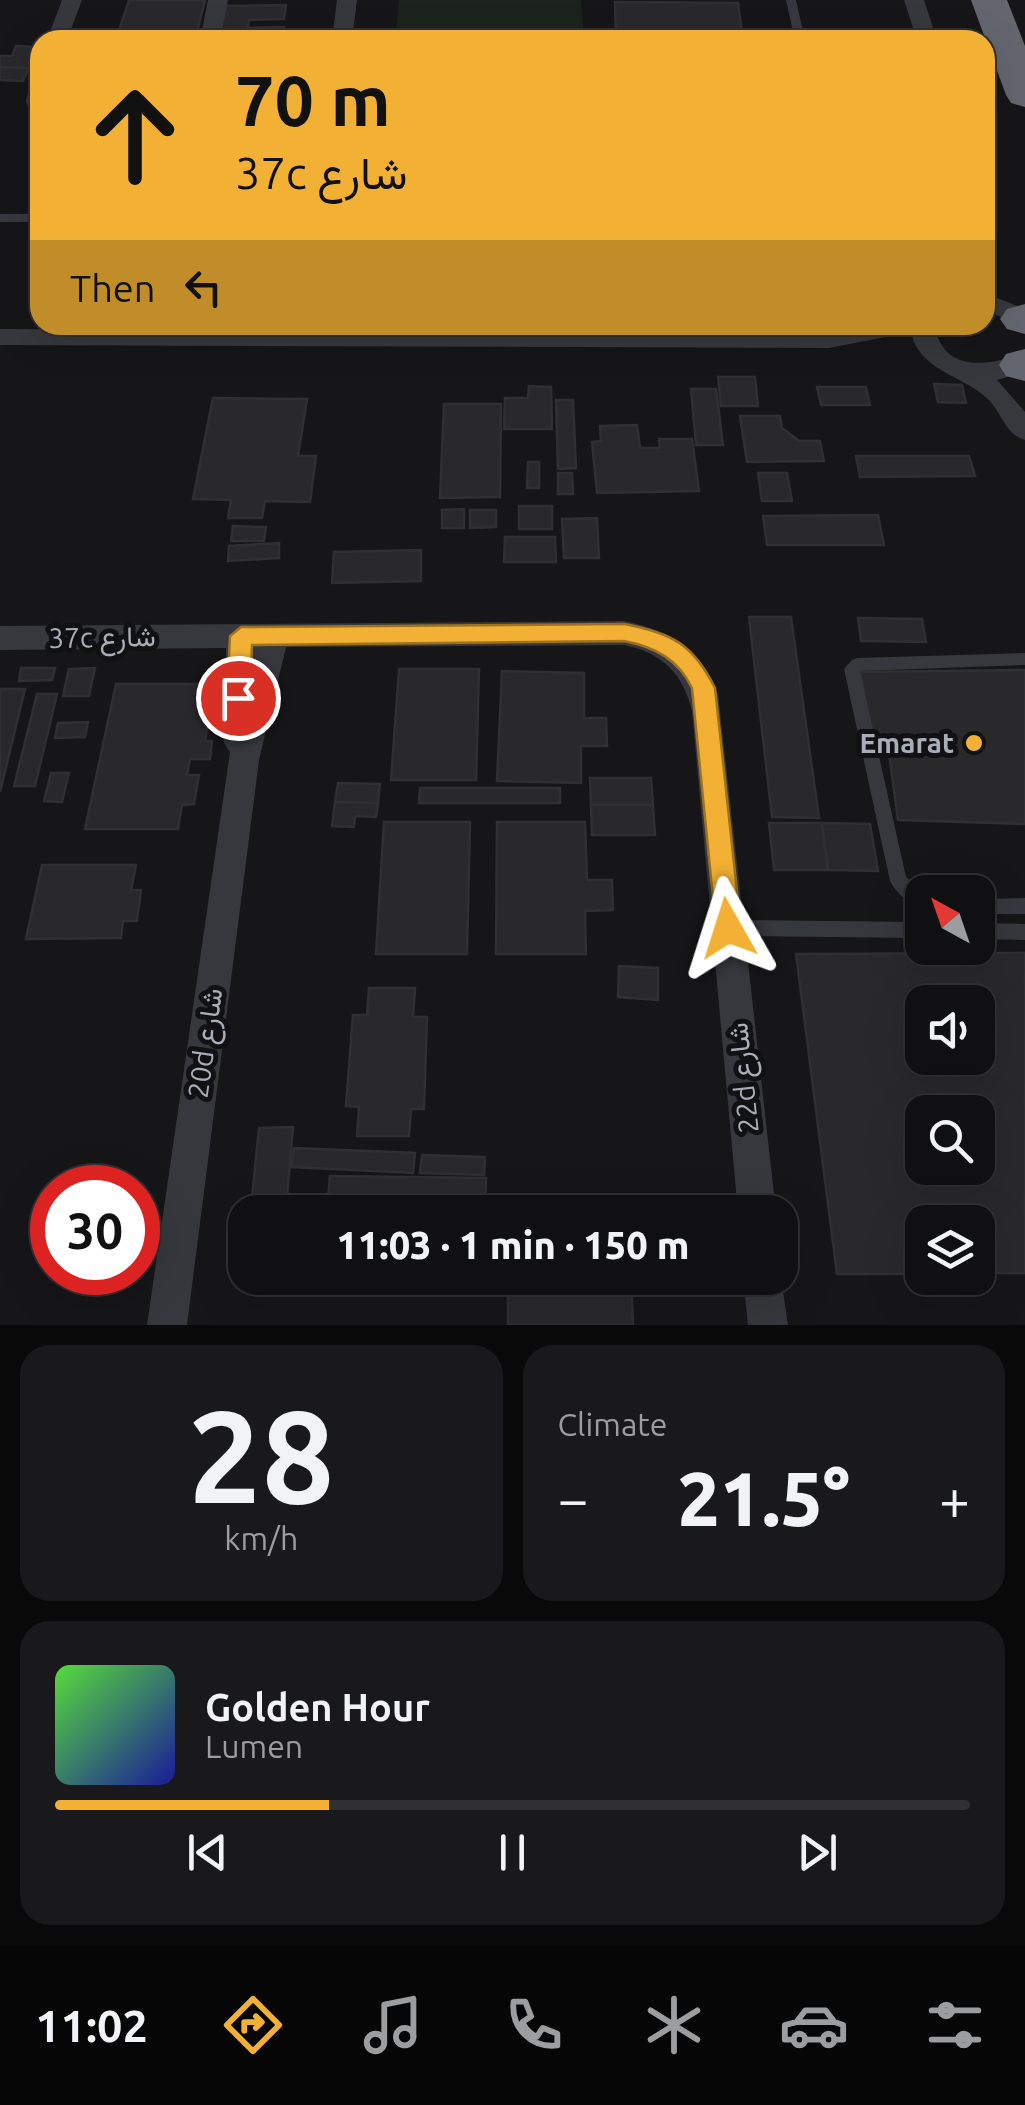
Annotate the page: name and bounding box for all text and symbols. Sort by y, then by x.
text: 70 m [235,61,391,139]
icon: ahead [70,70,200,200]
text: 37c شارع [235,147,408,198]
icon: left [176,260,231,315]
text: Then [70,267,156,309]
street label: 37c شارع [48,620,156,657]
pin [196,656,281,741]
icon: arrive [211,671,266,726]
place label: Emarat [859,727,954,758]
marker: Emarat [963,732,985,754]
north arrow [905,875,995,965]
map controls [905,875,995,1295]
position arrow [676,876,780,980]
button: sound [905,985,995,1075]
street label: 20d شارع [181,986,232,1100]
street label: 22d شارع [721,1021,768,1135]
button: search [905,1095,995,1185]
speed limit sign: 30 [30,1165,160,1295]
button: layers [905,1205,995,1295]
text: 11:03 · 1 min · 150 m [336,1224,690,1266]
text: 28 [188,1382,335,1528]
text: Climate [558,1406,668,1442]
text: 21.5° [677,1456,850,1540]
text: − [558,1468,589,1529]
text: + [939,1468,970,1529]
text: km/h [224,1520,298,1556]
text: Golden Hour [205,1686,430,1728]
text: Lumen [205,1728,303,1764]
icon: previous [180,1825,235,1880]
icon: pause [485,1825,540,1880]
icon: next [790,1825,845,1880]
icon: directions [218,1990,288,2060]
icon: music [358,1990,428,2060]
icon: phone [499,1990,569,2060]
icon: climate [639,1990,709,2060]
icon: car [779,1990,849,2060]
icon: filters [920,1990,990,2060]
text: 11:02 [35,2000,148,2051]

